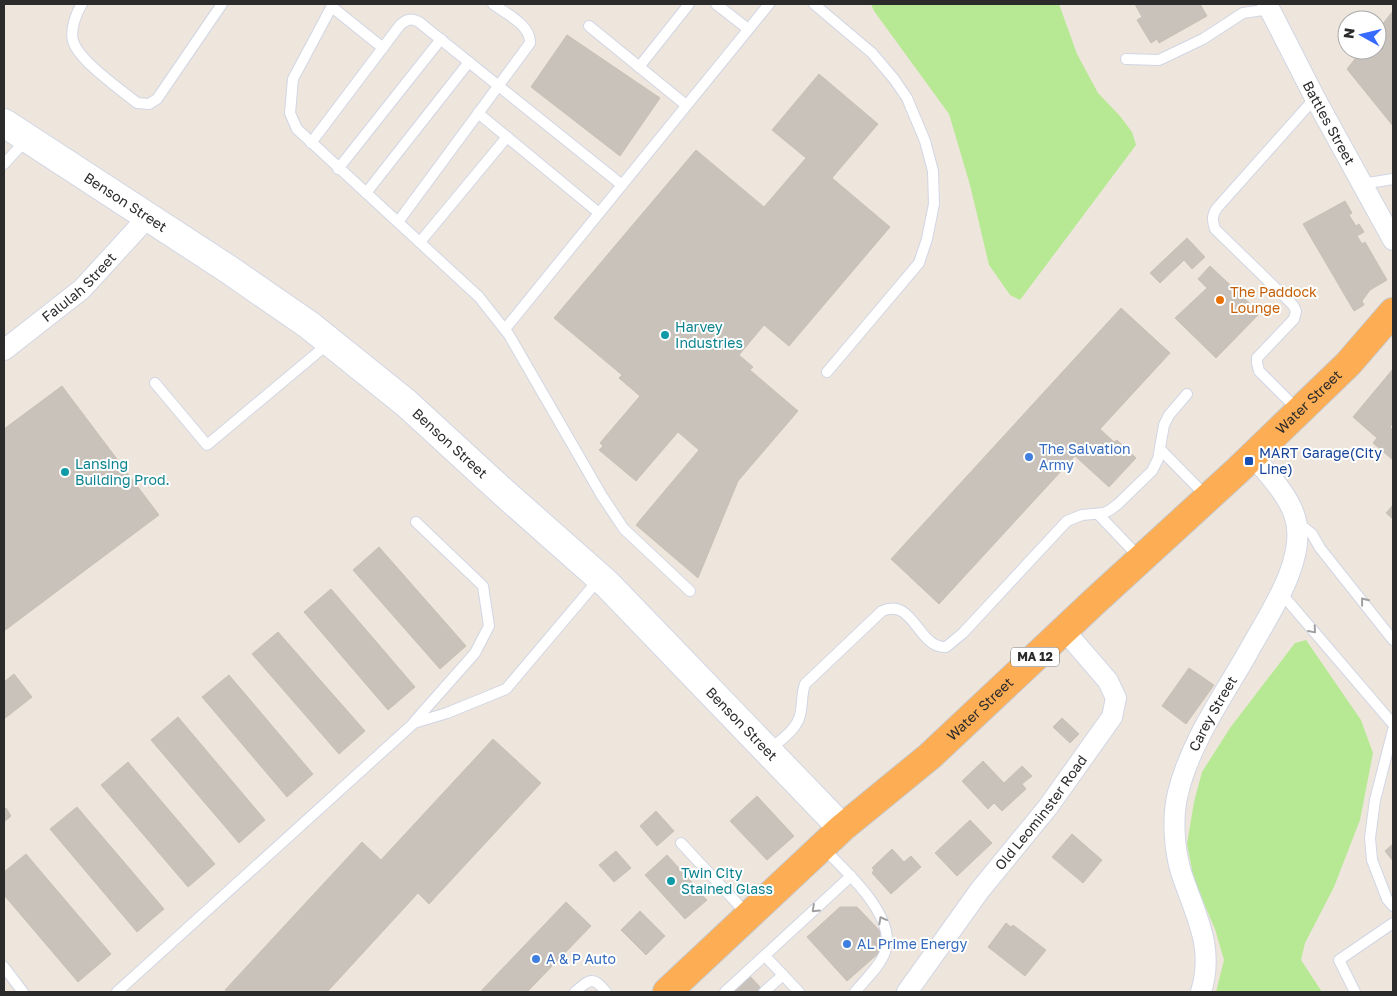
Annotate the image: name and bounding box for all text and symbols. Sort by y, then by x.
north arrow [1337,10,1387,60]
text: N [1339,27,1358,40]
street label: Battles Street [1300,78,1359,168]
street label: Benson Street [81,169,170,235]
street label: Falulah Street [38,249,119,325]
place label: The Paddock Lounge [1230,283,1317,316]
marker: The Paddock Lounge [1214,294,1226,306]
place label: Harvey Industries [675,318,743,351]
marker: Harvey Industries [659,329,671,341]
street label: Water Street [1272,366,1345,437]
street label: Benson Street [409,404,491,482]
place label: The Salvation Army [1039,440,1131,473]
place label: MART Garage(City Line) [1259,444,1382,477]
marker: The Salvation Army [1023,451,1035,463]
place label: Lansing Building Prod. [75,455,170,488]
marker: MART Garage(City Line) [1243,455,1255,467]
marker: Lansing Building Prod. [59,466,71,478]
one-way arrow [1361,598,1369,607]
one-way arrow [1307,624,1316,633]
road number: MA 12 [1011,648,1059,666]
street label: Carey Street [1185,673,1240,754]
street label: Water Street [943,674,1016,744]
street label: Benson Street [703,683,781,764]
street label: Old Leominster Road [991,752,1090,873]
place label: Twin City Stained Glass [681,864,773,897]
marker: Twin City Stained Glass [665,875,677,887]
one-way arrow [812,903,821,912]
one-way arrow [878,917,888,926]
place label: AL Prime Energy [857,935,967,952]
marker: AL Prime Energy [841,938,853,950]
place label: A & P Auto [546,950,616,967]
marker: A & P Auto [530,953,542,965]

